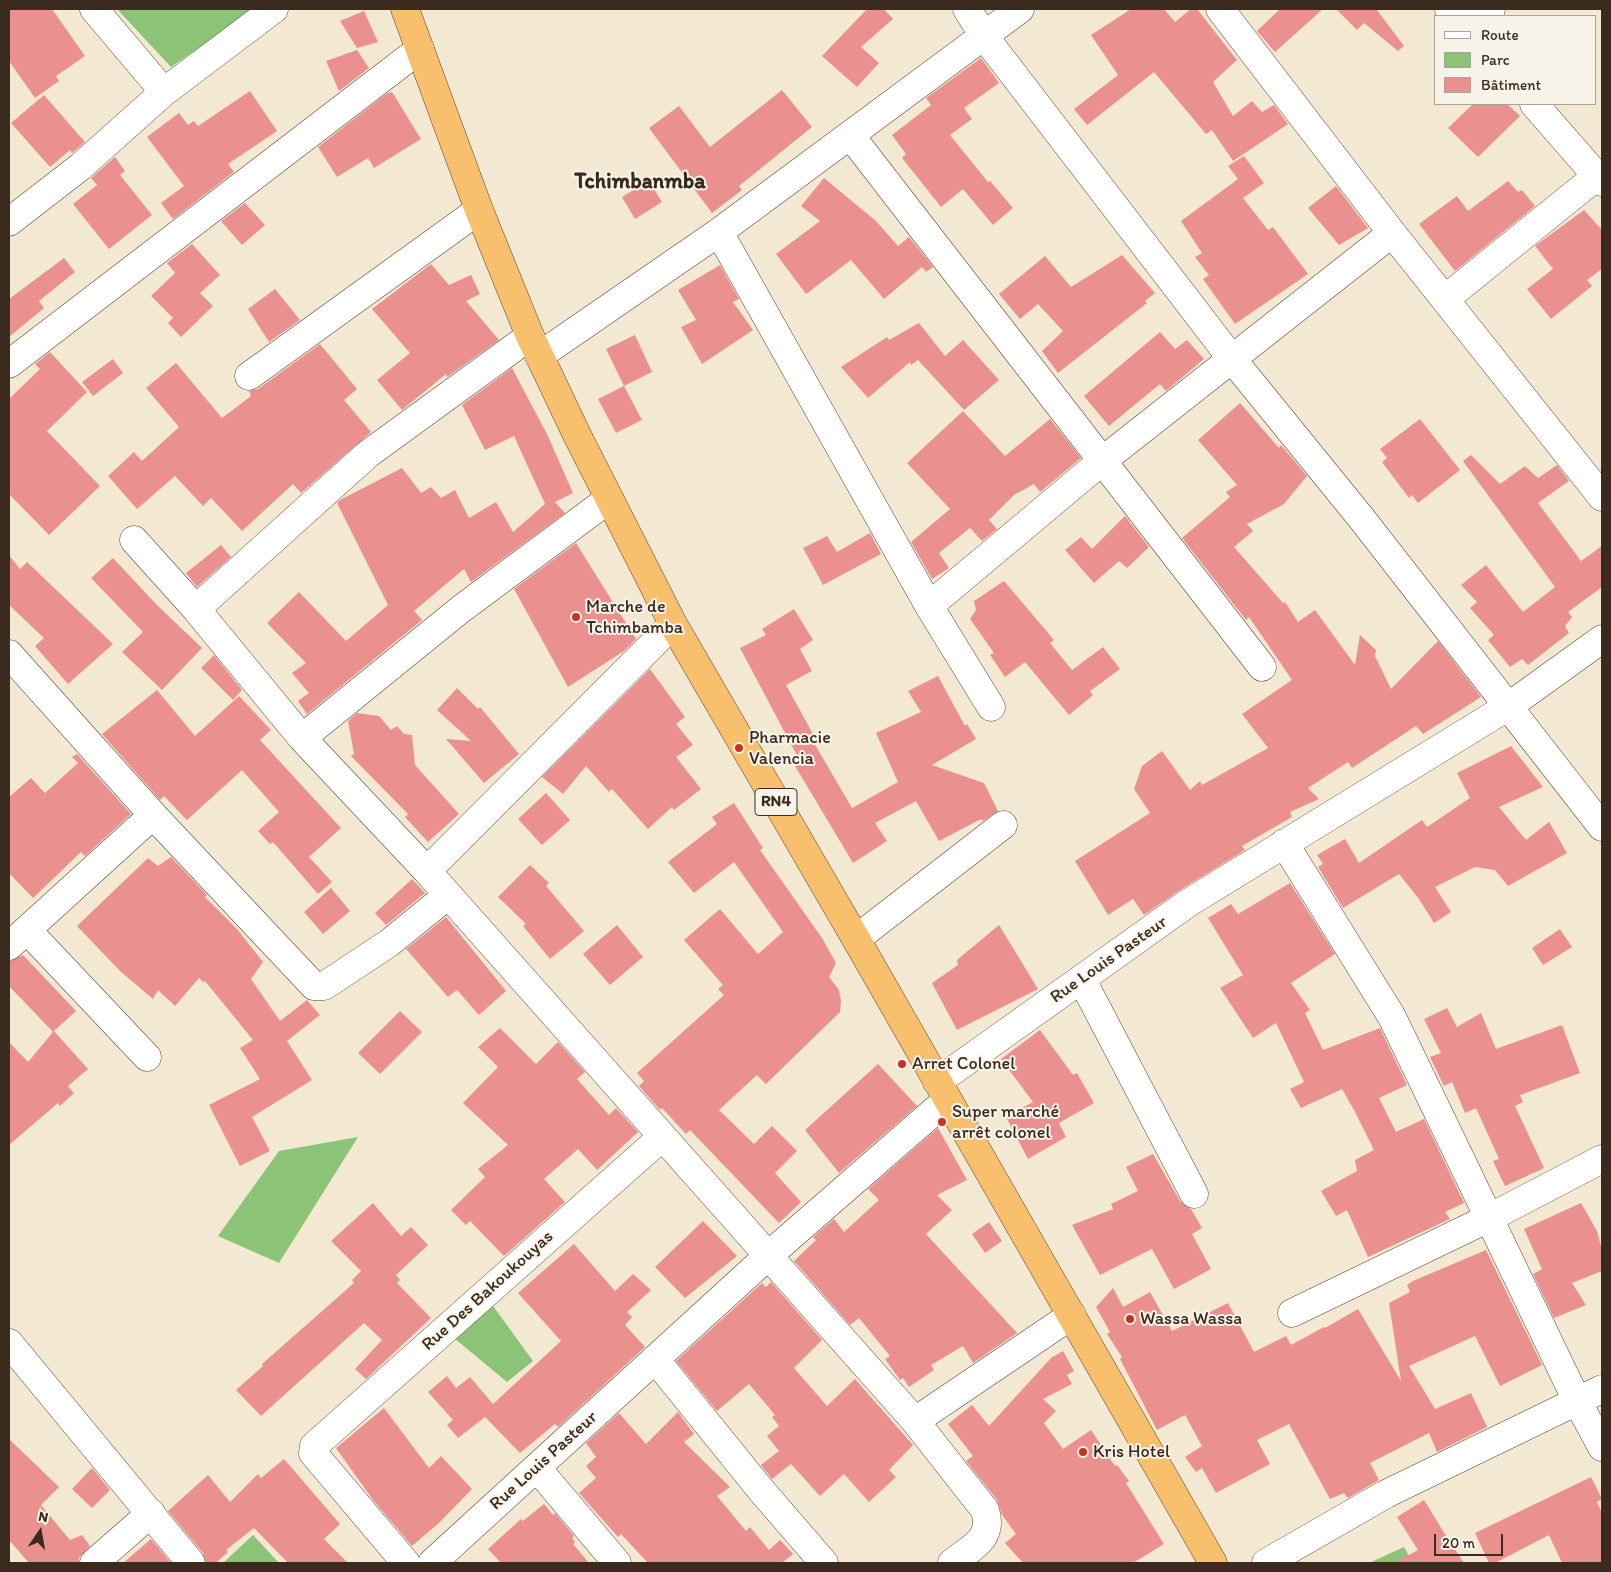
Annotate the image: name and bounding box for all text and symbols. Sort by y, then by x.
legend [1434,15,1596,105]
text: Route [1481,26,1519,44]
text: Parc [1481,51,1510,69]
text: Bâtiment [1481,76,1541,94]
district label: Tchimbanmba [574,169,706,195]
place label: Marche de Tchimbamba [586,596,683,638]
marker: Marche de Tchimbamba [570,611,582,623]
place label: Pharmacie Valencia [749,727,831,770]
marker: Pharmacie Valencia [733,742,745,754]
road number: RN4 [755,789,797,816]
street label: Rue Louis Pasteur [1046,912,1172,1008]
place label: Arret Colonel [912,1053,1015,1075]
marker: Arret Colonel [896,1058,908,1070]
place label: Super marché arrêt colonel [952,1101,1059,1144]
marker: Super marché arrêt colonel [936,1116,948,1128]
street label: Rue Des Bakoukouyas [418,1226,558,1356]
place label: Wassa Wassa [1140,1308,1242,1330]
marker: Wassa Wassa [1124,1313,1136,1325]
street label: Rue Louis Pasteur [486,1407,602,1515]
place label: Kris Hotel [1093,1441,1170,1463]
marker: Kris Hotel [1077,1446,1089,1458]
north arrow [15,1507,65,1557]
text: N [37,1508,50,1526]
scale bar [1436,1524,1505,1556]
text: 20 m [1442,1534,1475,1552]

